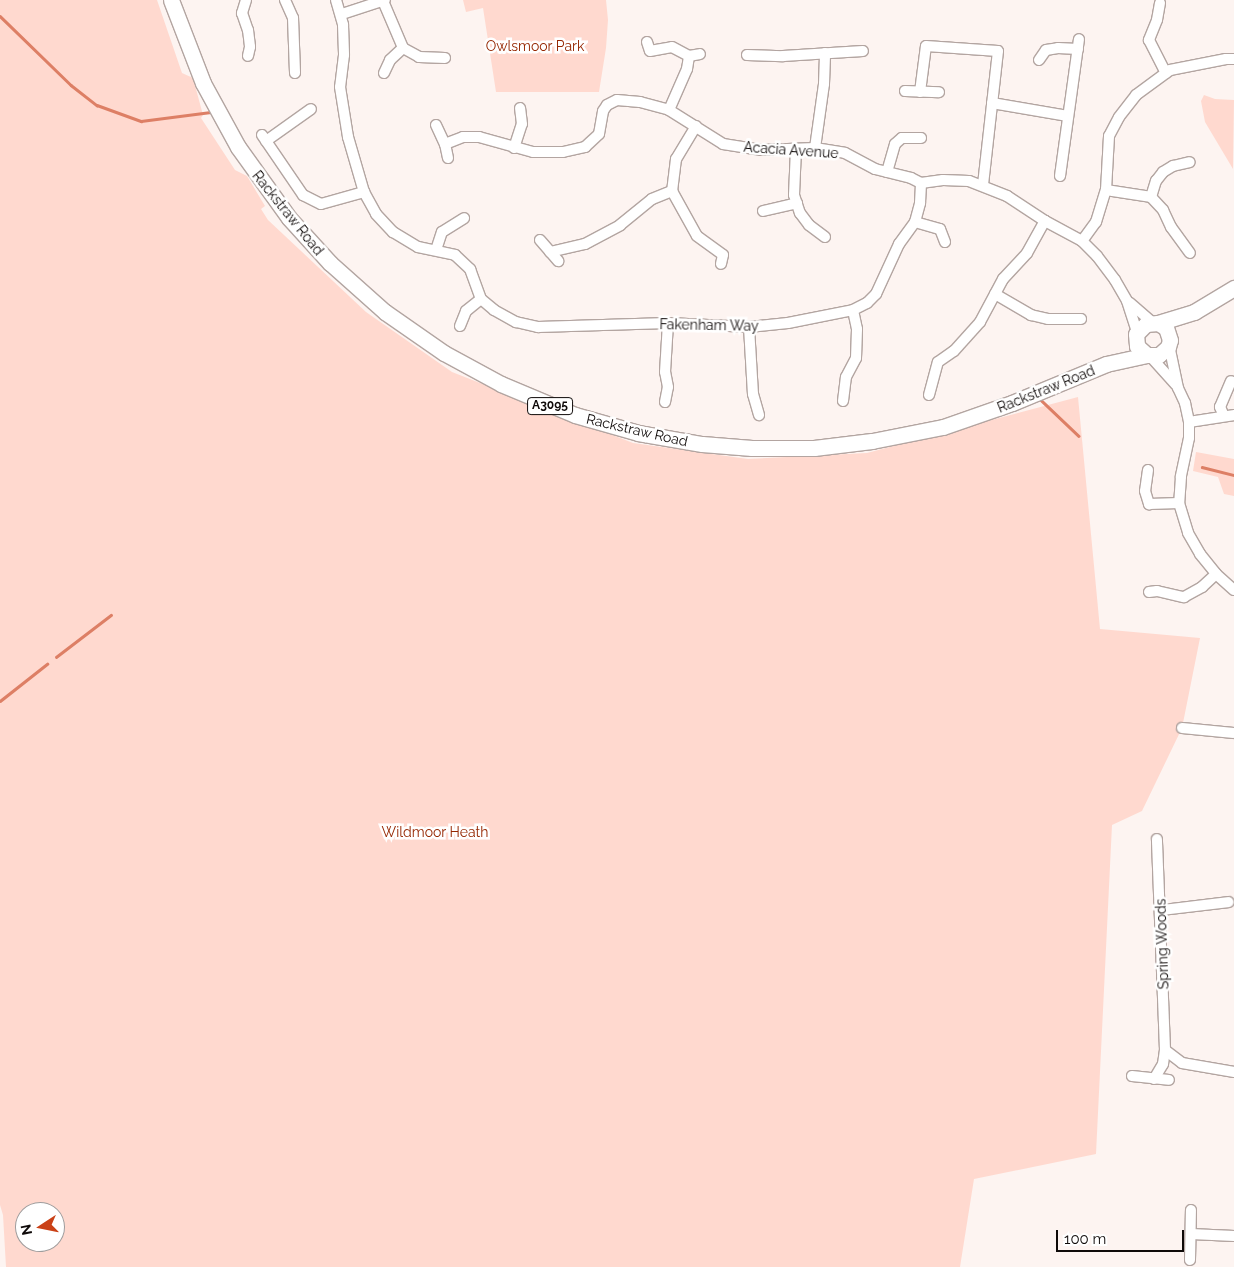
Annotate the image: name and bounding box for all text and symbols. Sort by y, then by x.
park label: Owlsmoor Park [485,38,585,54]
street label: Acacia Avenue [743,138,839,162]
street label: Rackstraw Road [249,167,327,259]
street label: Fakenham Way [659,316,759,334]
street label: Rackstraw Road [995,362,1097,416]
road number: A3095 [526,396,574,416]
street label: Rackstraw Road [584,410,690,450]
park label: Wildmoor Heath [381,824,489,840]
street label: Spring Woods [1152,898,1172,990]
north arrow [15,1202,65,1252]
scale bar [1059,1220,1186,1252]
text: N [17,1223,35,1236]
text: 100 m [1064,1230,1106,1248]

